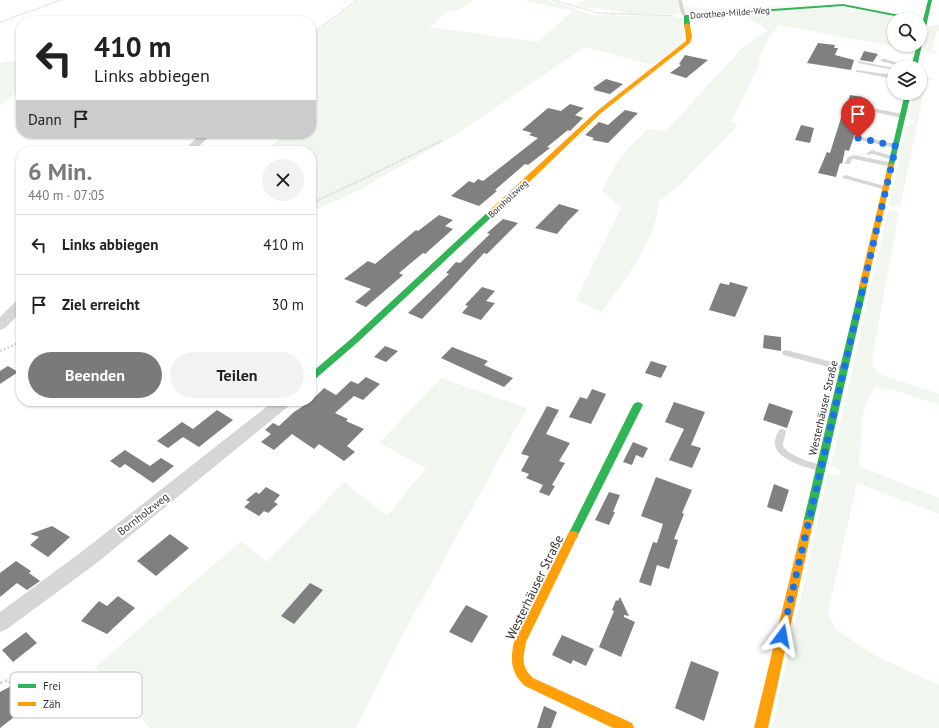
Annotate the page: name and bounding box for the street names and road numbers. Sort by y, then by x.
street label: Dorothea-Milde-Weg [690,4,770,21]
street label: Bornholzweg [486,177,530,220]
street label: Westerhäuser Straße [805,359,841,457]
street label: Bornholzweg [114,490,172,538]
street label: Westerhäuser Straße [502,532,567,642]

